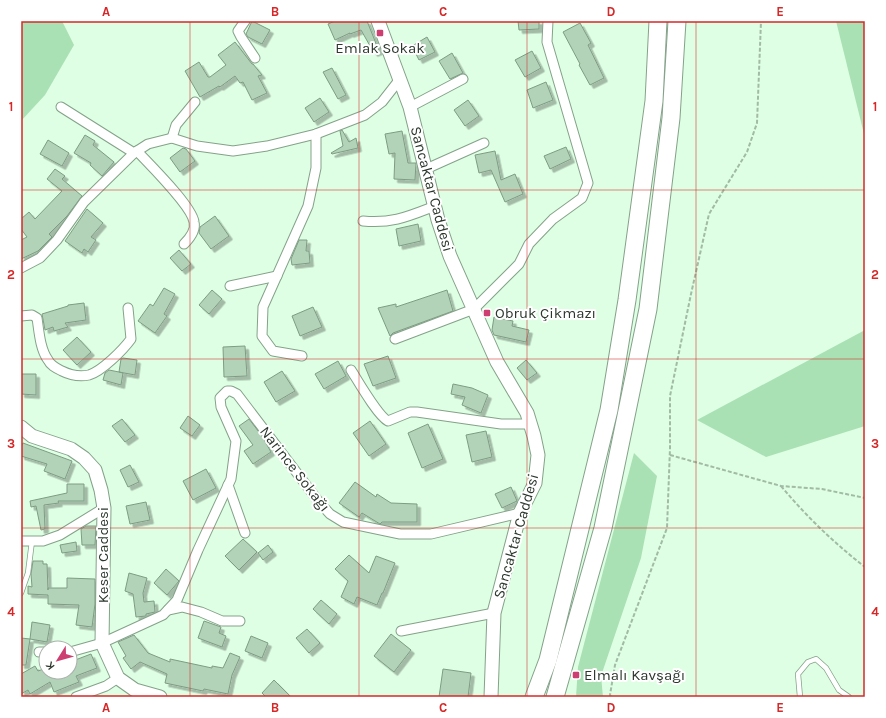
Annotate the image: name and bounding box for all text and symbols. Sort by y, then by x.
text: A [102,4,110,19]
text: B [271,4,279,19]
text: C [439,4,447,19]
text: D [607,4,616,19]
text: E [776,4,784,19]
marker: Emlak Sokak [375,28,385,38]
place label: Emlak Sokak [335,39,425,57]
text: 1 [9,99,13,114]
text: 1 [873,99,877,114]
street label: Sancaktar Caddesi [407,124,457,254]
text: 2 [7,267,15,282]
text: 2 [871,267,879,282]
place label: Obruk Çikmazı [495,304,596,322]
marker: Obruk Çikmazı [482,308,492,318]
street label: Narince Sokağı [256,423,334,515]
text: 3 [7,436,15,451]
text: 3 [871,436,879,451]
street label: Sancaktar Caddesi [490,472,542,600]
street label: Keser Caddesi [94,507,112,603]
text: 4 [7,604,15,619]
text: 4 [871,604,879,619]
north arrow [38,640,78,680]
text: K [43,658,58,673]
place label: Elmalı Kavşağı [584,666,685,684]
marker: Elmalı Kavşağı [571,670,581,680]
text: A [102,700,110,715]
text: B [271,700,279,715]
text: C [439,700,447,715]
text: D [607,700,616,715]
text: E [776,700,784,715]

